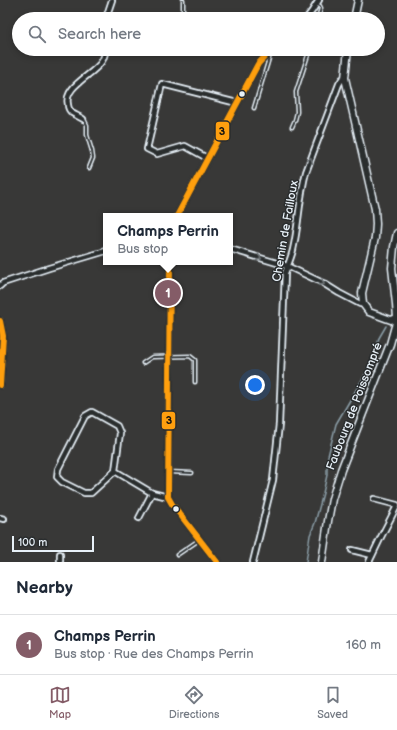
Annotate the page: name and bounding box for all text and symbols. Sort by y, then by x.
search box [12,12,385,56]
icon: search [26,23,48,45]
text: Search here [58,25,141,44]
unlabelled marker [237,89,247,99]
line badge: 3 [215,121,230,141]
text: 3 [219,125,226,138]
one-way arrow [306,157,314,164]
street label: Chemin de Failloux [269,179,302,283]
popup [103,213,233,265]
text: Champs Perrin [117,222,219,241]
text: Bus stop [117,241,168,257]
one-way arrow [255,253,262,262]
pin: 1 [155,278,181,308]
one-way arrow [318,278,326,286]
street label: Faubourg de Poissompré [323,340,386,472]
your location [245,375,265,395]
line badge: 3 [161,411,176,430]
text: 3 [166,414,173,427]
unlabelled marker [171,504,181,514]
scale bar [12,534,94,553]
text: 100 m [18,536,47,549]
text: Nearby [16,578,73,598]
text: Champs Perrin [54,627,156,646]
text: 1 [26,637,32,653]
text: 160 m [346,637,381,653]
text: Bus stop · Rue des Champs Perrin [54,646,254,662]
tab: Map [49,684,71,721]
tab: Directions [169,684,219,721]
tab: Saved [317,684,348,721]

